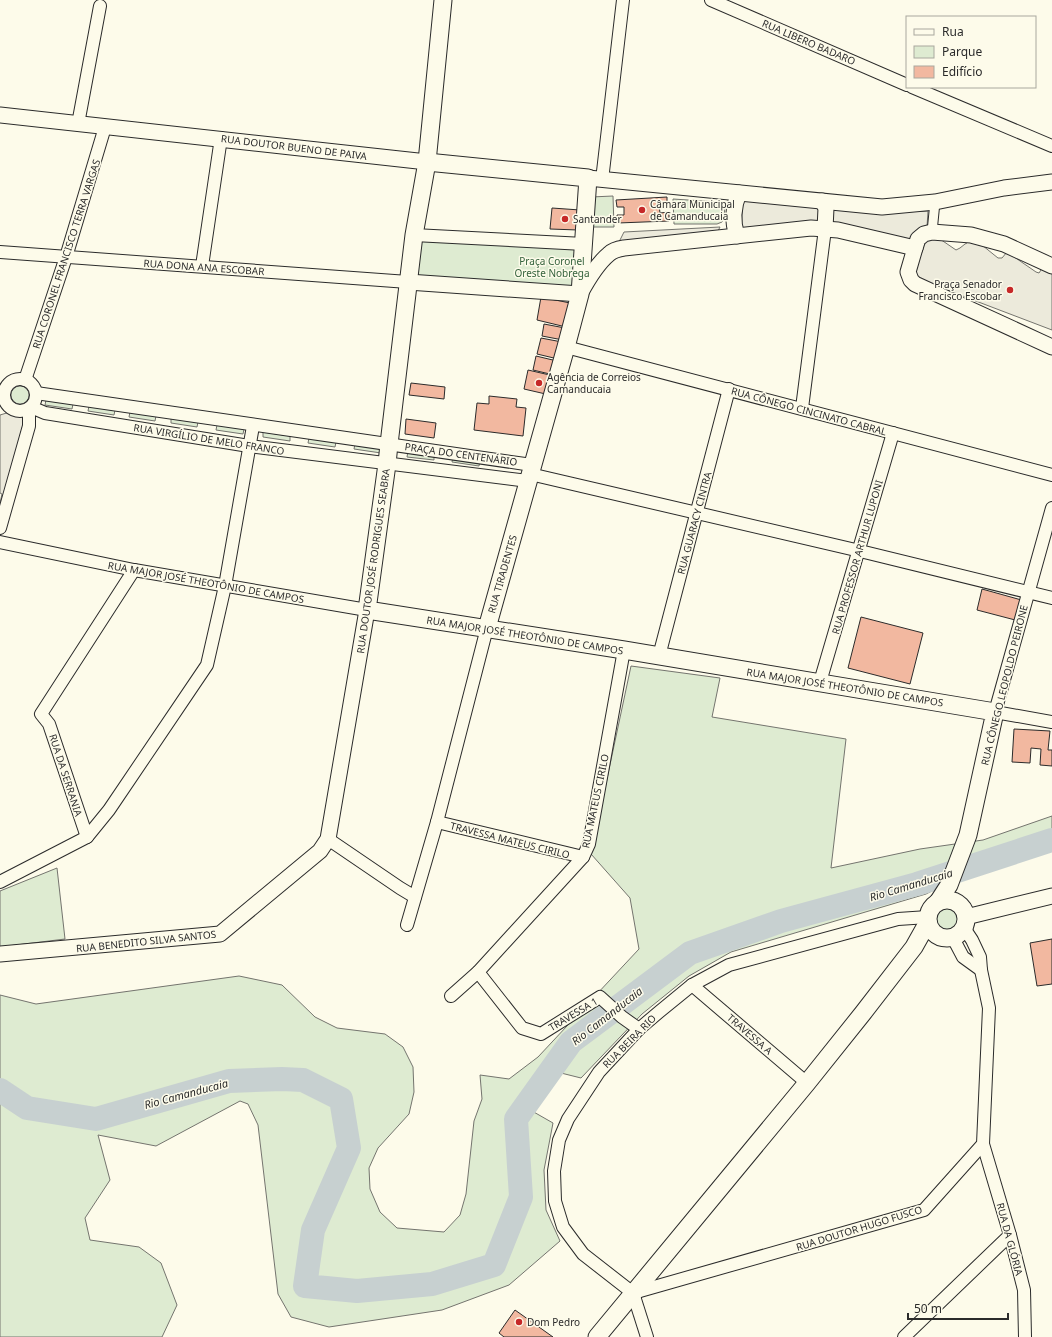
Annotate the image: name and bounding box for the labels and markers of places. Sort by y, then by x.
place label: Câmara Municipal de Camanducaia [650,197,735,223]
marker: Câmara Municipal de Camanducaia [637,205,647,215]
place label: Santander [573,212,622,226]
marker: Santander [560,214,570,224]
place label: Praça Senador Francisco Escobar [918,277,1002,303]
marker: Praça Senador Francisco Escobar [1005,285,1015,295]
place label: Agência de Correios Camanducaia [547,370,641,396]
marker: Agência de Correios Camanducaia [534,378,544,388]
place label: Dom Pedro [527,1315,580,1329]
marker: Dom Pedro [514,1317,524,1327]

